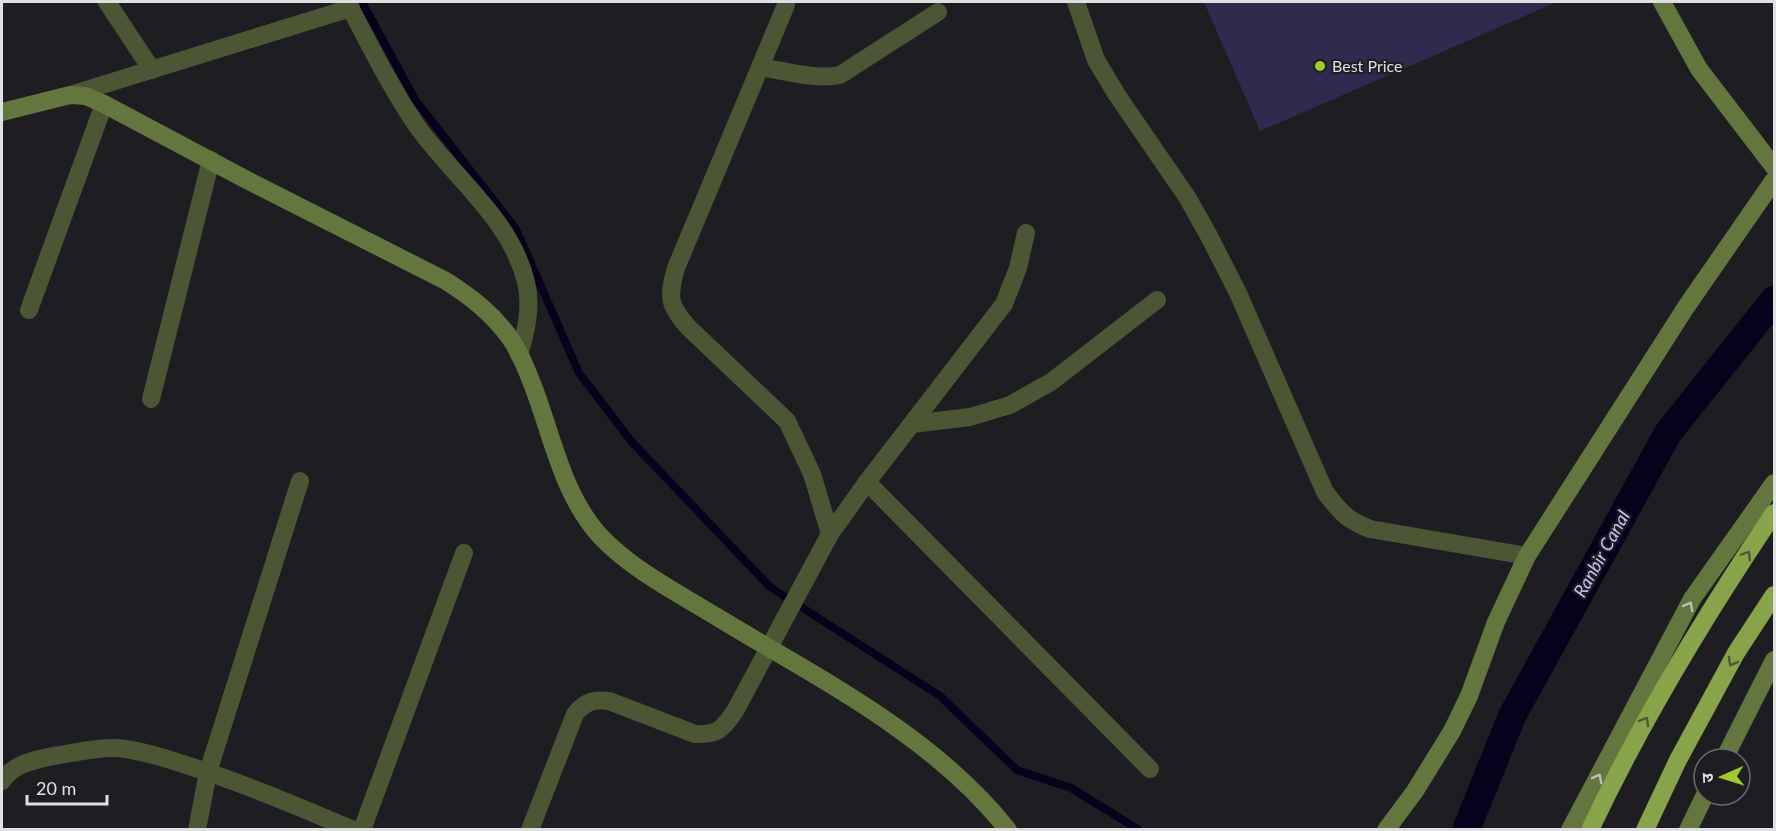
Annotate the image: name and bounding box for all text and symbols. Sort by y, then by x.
place label: Best Price [1332,56,1403,75]
marker: Best Price [1313,59,1327,73]
water label: Ranbir Canal [1568,506,1634,601]
one-way arrow [1740,551,1751,562]
one-way arrow [1682,601,1693,612]
one-way arrow [1728,656,1739,666]
one-way arrow [1638,717,1649,727]
north arrow [1692,747,1752,807]
scale bar [27,768,106,806]
text: उ [1697,772,1716,783]
one-way arrow [1590,773,1602,784]
text: 20 m [36,777,76,799]

